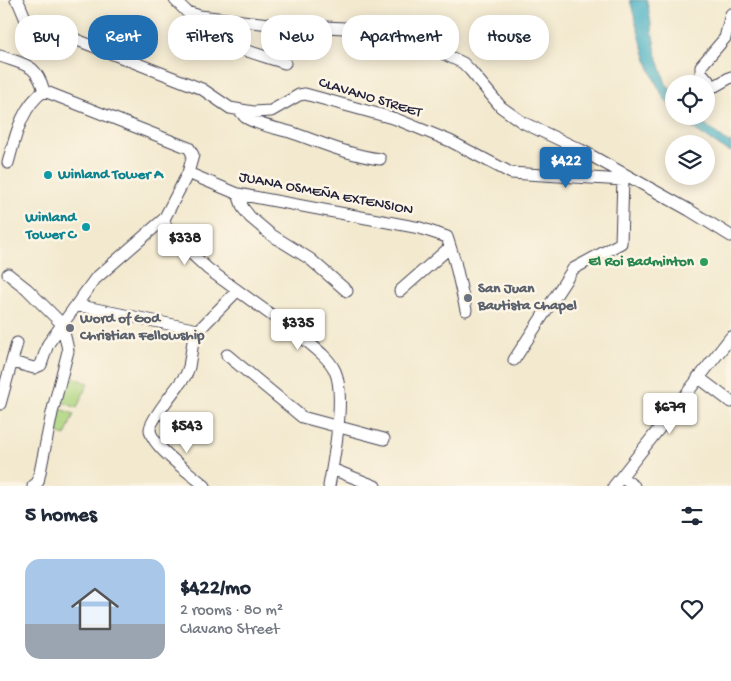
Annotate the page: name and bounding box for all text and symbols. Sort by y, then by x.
chip: Buy [15,15,78,60]
chip: Rent [88,15,158,60]
chip: Filters [168,15,251,60]
chip: New [261,15,332,60]
chip: Apartment [342,15,459,60]
chip: House [469,15,549,60]
street label: CLAVANO STREET [316,74,425,123]
map controls [665,75,715,185]
button: locate [665,75,715,125]
button: layers [665,135,715,185]
pin: $422 [536,146,596,189]
text: $422 [551,153,581,172]
place label: Winland Tower A [57,166,164,184]
street label: JUANA OSMEÑA EXTENSION [237,168,415,220]
marker: Winland Tower A [42,169,54,181]
place label: Winland Tower C [24,209,78,244]
marker: Winland Tower C [80,221,92,233]
pin: $338 [155,224,215,266]
text: $338 [169,230,201,249]
place label: El Roi Badminton [589,253,695,271]
marker: El Roi Badminton [698,256,710,268]
place label: San Juan Bautista Chapel [477,280,578,315]
marker: San Juan Bautista Chapel [462,292,474,304]
pin: $335 [268,308,328,351]
place label: Word of God Christian Fellowship [79,310,205,345]
text: $335 [282,315,314,334]
marker: Word of God Christian Fellowship [64,322,76,334]
pin: $679 [640,392,700,435]
text: $679 [654,399,686,418]
pin: $543 [157,412,217,454]
text: $543 [171,418,203,437]
icon: filters [678,502,706,530]
text: 5 homes [25,504,97,529]
text: $422/mo [180,577,251,602]
icon: home [65,579,125,639]
icon: heart [678,595,706,623]
text: 2 rooms · 80 m² [180,602,283,621]
text: Clavano Street [180,621,279,640]

